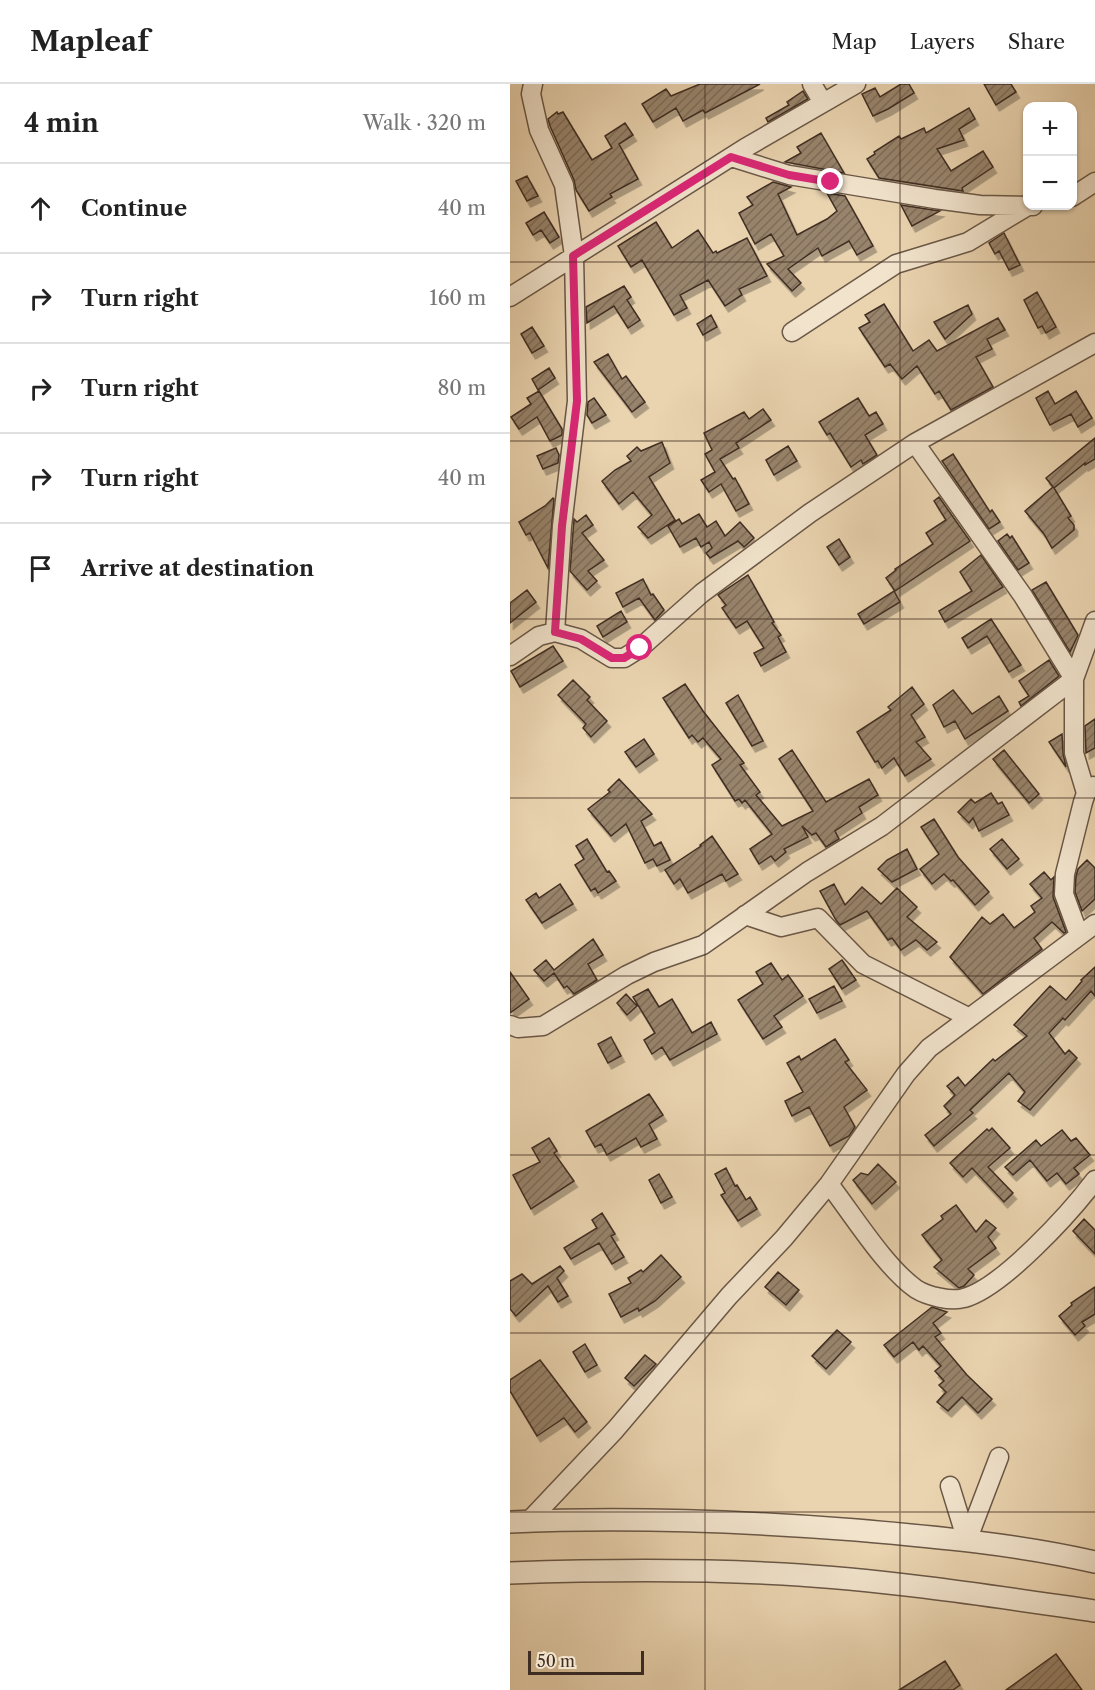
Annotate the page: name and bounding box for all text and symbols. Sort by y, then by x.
text: Mapleaf [30,24,149,58]
text: Map [832,29,877,54]
text: Layers [910,29,975,54]
text: Share [1008,29,1065,54]
map controls [1023,102,1077,210]
button: + [1023,102,1077,156]
text: 4 min [24,107,99,139]
text: Walk · 320 m [363,111,486,135]
button: − [1023,156,1077,210]
route end [817,168,843,194]
icon: ahead [24,192,57,225]
text: Continue [81,195,187,222]
text: 40 m [438,196,486,220]
icon: right [24,282,57,315]
text: Turn right [81,285,199,312]
text: 160 m [429,286,486,310]
icon: right [24,372,57,405]
text: Turn right [81,375,199,402]
text: 80 m [438,376,486,400]
icon: right [24,462,57,495]
text: Turn right [81,465,199,492]
text: 40 m [438,466,486,490]
icon: arrive [24,552,57,585]
text: Arrive at destination [81,555,314,582]
route start [626,634,652,660]
scale bar [528,1648,644,1676]
text: 50 m [537,1651,575,1671]

